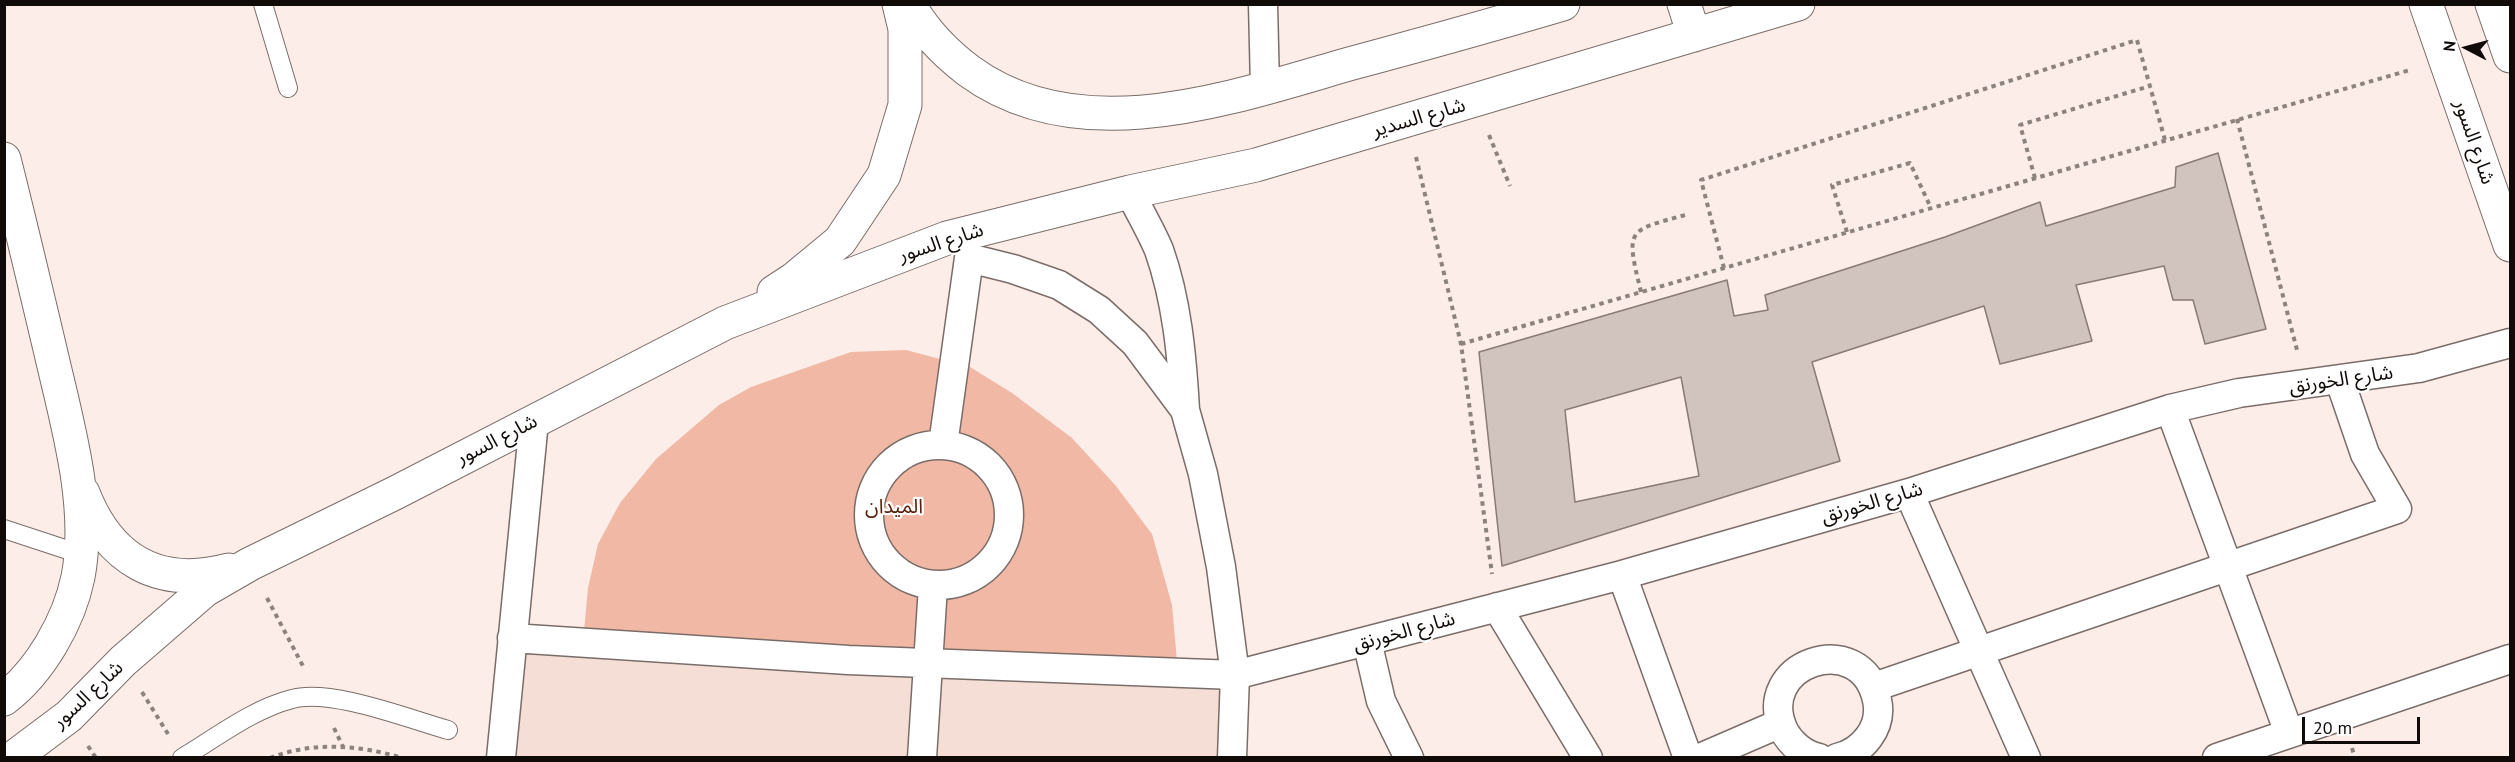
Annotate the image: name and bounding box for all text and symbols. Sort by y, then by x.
north arrow [2437,18,2497,78]
text: N [2439,40,2460,52]
street label: شارع السدير [1370,93,1468,143]
street label: شارع السور [2448,96,2500,188]
street label: شارع السور [895,218,987,268]
street label: شارع الخورنق [2287,361,2395,399]
street label: شارع السور [452,409,542,471]
street label: شارع الخورنق [1818,477,1926,529]
park label: الميدان [865,495,923,519]
street label: شارع الخورنق [1350,607,1458,657]
street label: شارع السور [48,656,128,734]
scale bar [2305,705,2424,743]
text: 20 m [2313,716,2352,739]

